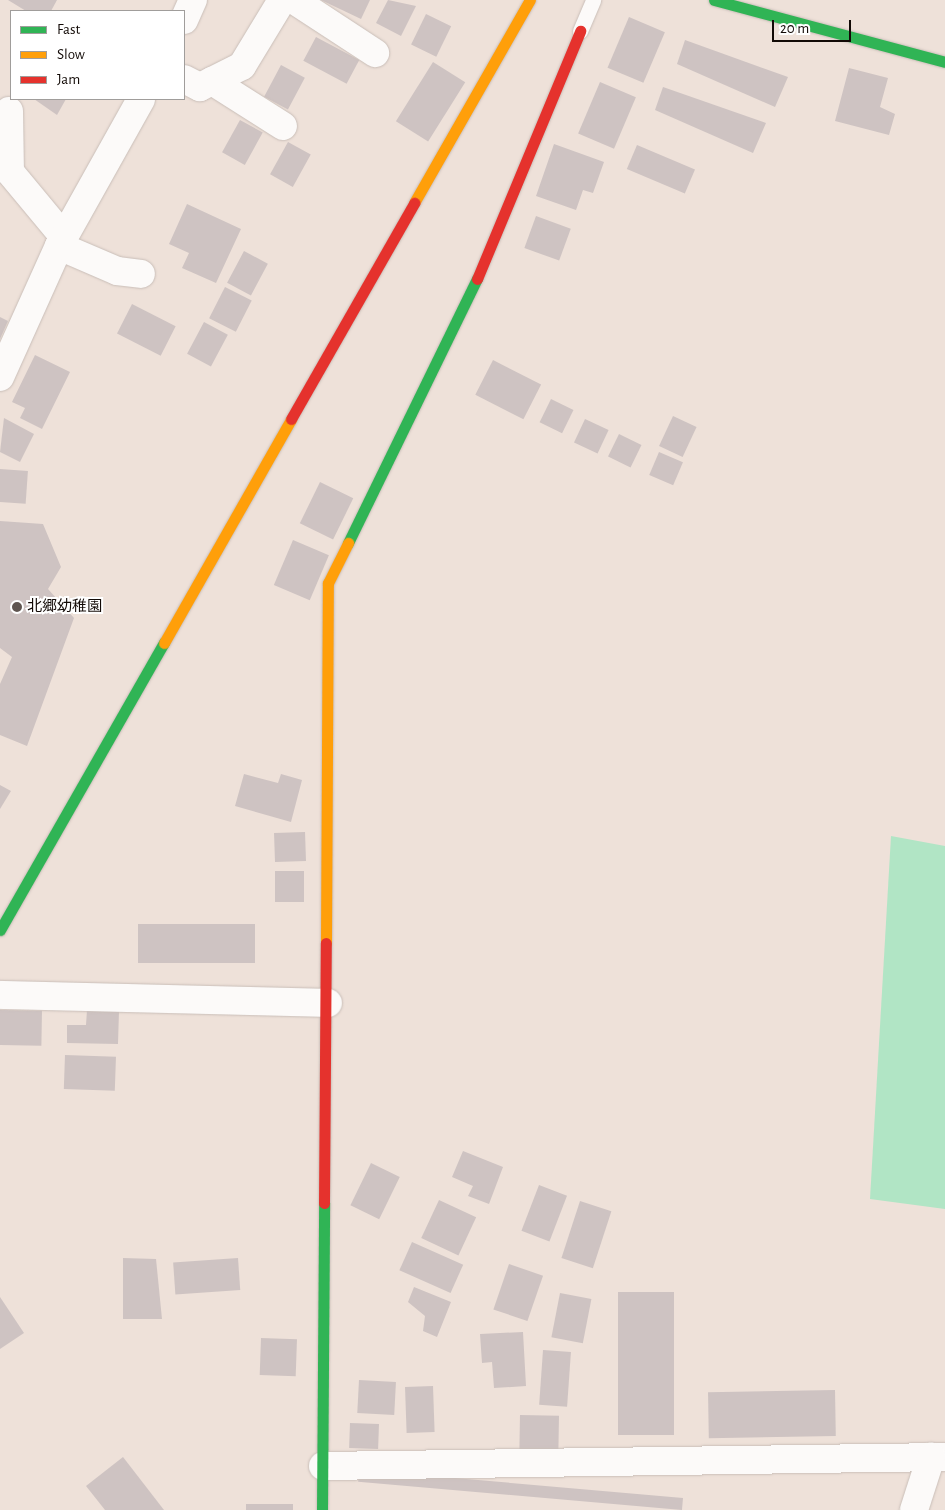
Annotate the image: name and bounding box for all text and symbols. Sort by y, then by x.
legend [10,10,185,100]
scale bar [775,10,854,42]
text: 20 m [780,21,809,36]
text: Fast [57,22,80,37]
text: Slow [57,47,85,62]
text: Jam [57,72,80,87]
place label: 北郷幼稚園 [27,598,102,616]
marker: 北郷幼稚園 [11,601,23,613]

